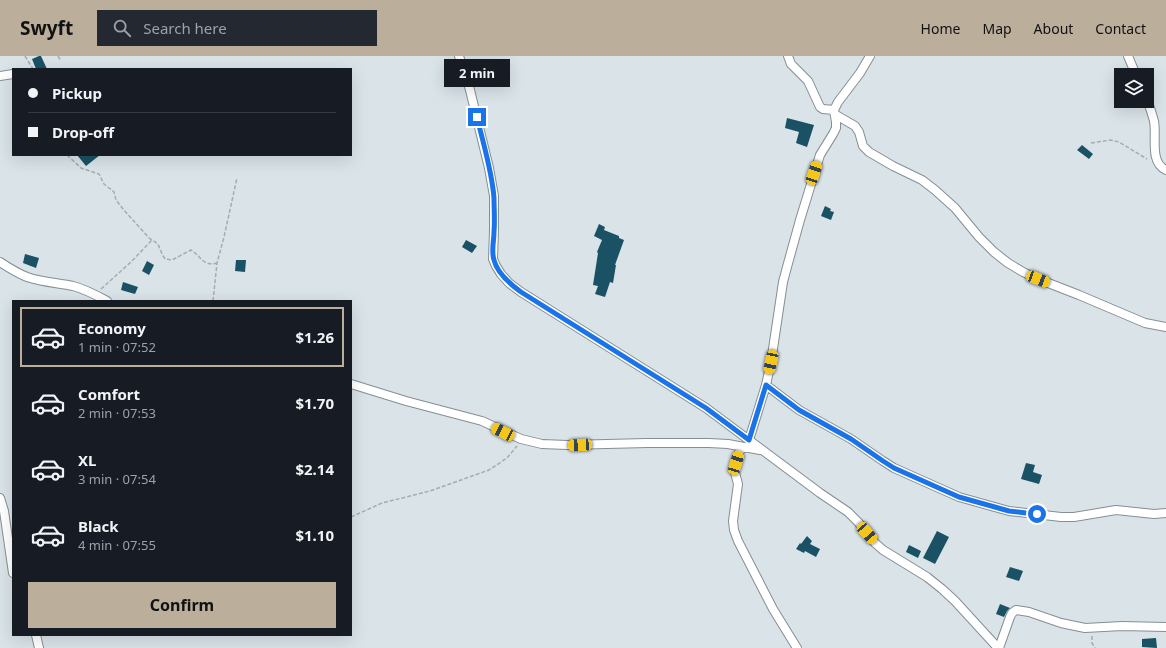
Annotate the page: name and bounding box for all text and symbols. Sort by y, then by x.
search box [97,10,377,46]
text: Swyft [20,15,73,41]
icon: search [111,17,133,39]
text: Search here [143,18,227,38]
text: Home [921,19,960,38]
text: Map [982,19,1012,38]
text: About [1034,19,1073,38]
text: Contact [1095,19,1146,38]
callout: 2 min [444,59,510,87]
text: 2 min [459,64,495,82]
map controls [1114,68,1154,108]
button: layers [1114,68,1154,108]
text: Pickup [52,83,102,103]
route end [468,108,486,126]
text: Drop-off [52,122,114,142]
car [805,160,823,186]
car [1025,269,1051,289]
text: Economy [78,318,146,338]
icon: car [30,319,66,355]
text: $1.26 [295,327,334,347]
text: 1 min · 07:52 [78,338,156,356]
car [763,349,779,375]
text: Comfort [78,384,140,404]
icon: car [30,385,66,421]
text: $1.70 [295,393,334,413]
text: 2 min · 07:53 [78,404,156,422]
car [490,421,516,443]
car [568,438,592,452]
text: XL [78,450,96,470]
car [727,450,745,476]
icon: car [30,451,66,487]
text: $2.14 [295,459,334,479]
text: 3 min · 07:54 [78,470,156,488]
route start [1028,505,1046,523]
text: Black [78,516,118,536]
icon: car [30,517,66,553]
car [855,520,879,546]
text: $1.10 [295,525,334,545]
text: 4 min · 07:55 [78,536,156,554]
button: Confirm [28,582,336,628]

